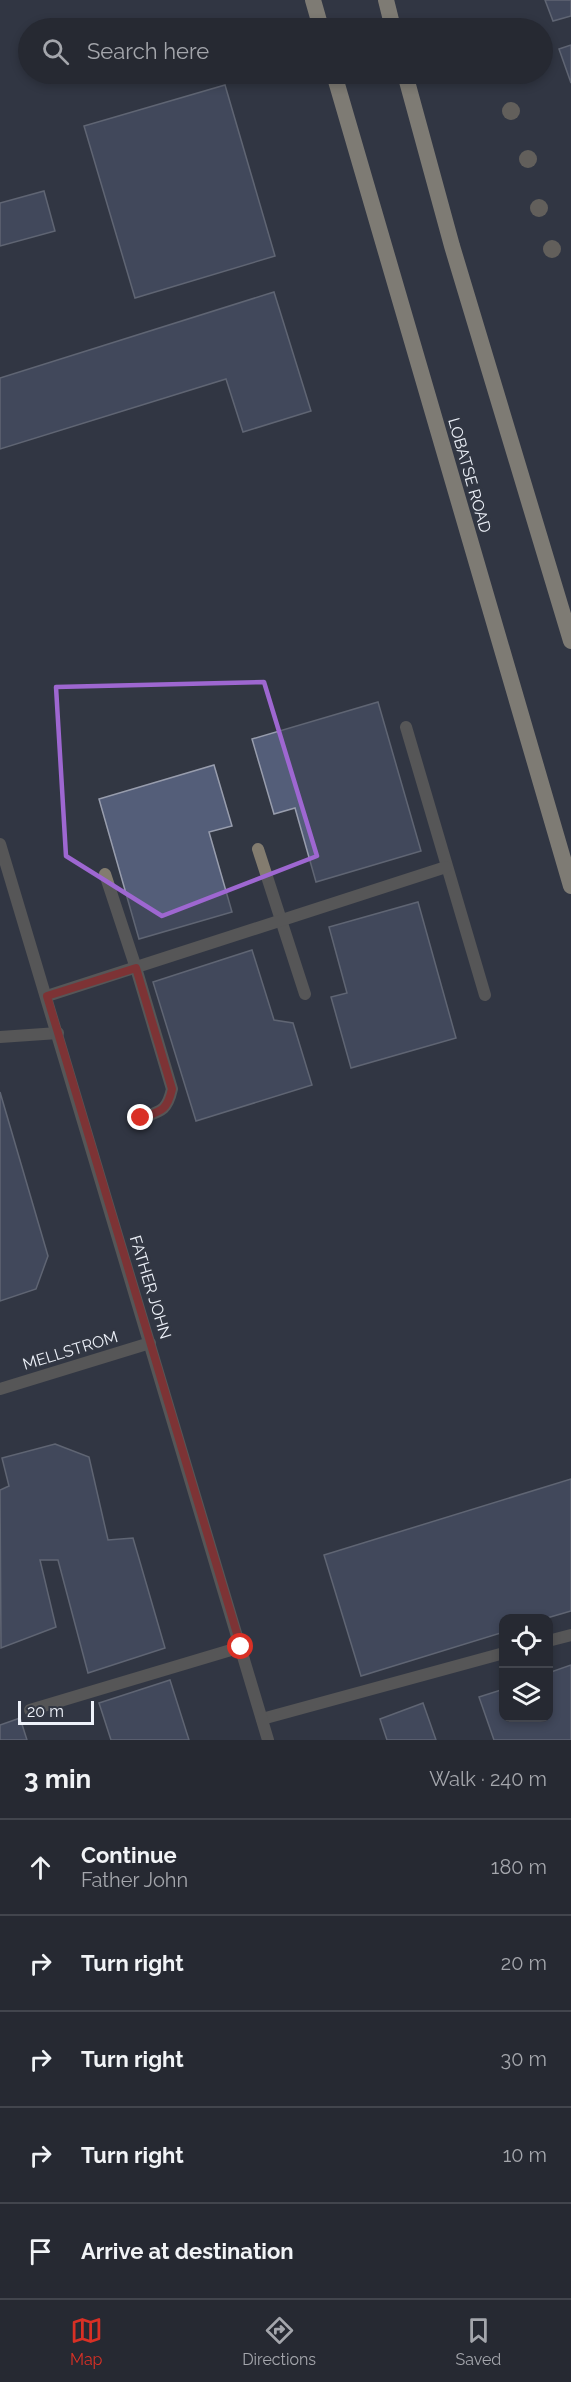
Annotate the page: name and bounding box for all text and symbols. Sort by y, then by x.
search box [18,18,553,84]
icon: search [39,35,72,68]
text: Search here [87,38,209,64]
street label: LOBATSE ROAD [444,415,495,535]
route end [127,1104,153,1130]
street label: FATHER JOHN [126,1233,175,1341]
street label: MELLSTROM [20,1327,120,1374]
map controls [499,1614,553,1722]
button: locate [499,1614,553,1668]
route start [227,1633,253,1659]
button: layers [499,1668,553,1722]
scale bar [18,1698,94,1726]
text: 20 m [27,1702,64,1721]
text: 3 min [24,1764,91,1794]
text: Walk · 240 m [429,1767,547,1791]
text: Continue [81,1842,177,1868]
icon: ahead [24,1851,57,1884]
text: 180 m [491,1855,547,1879]
text: Father John [81,1868,188,1892]
icon: right [24,1947,57,1980]
text: Turn right [81,1950,184,1976]
text: 20 m [501,1951,547,1975]
icon: right [24,2043,57,2076]
text: Turn right [81,2046,184,2072]
text: 30 m [501,2047,547,2071]
icon: right [24,2139,57,2172]
text: Turn right [81,2142,184,2168]
text: 10 m [503,2143,547,2167]
icon: arrive [24,2235,57,2268]
text: Arrive at destination [81,2238,294,2264]
tab: Map [70,2314,103,2369]
tab: Directions [242,2314,316,2369]
tab: Saved [455,2314,501,2369]

